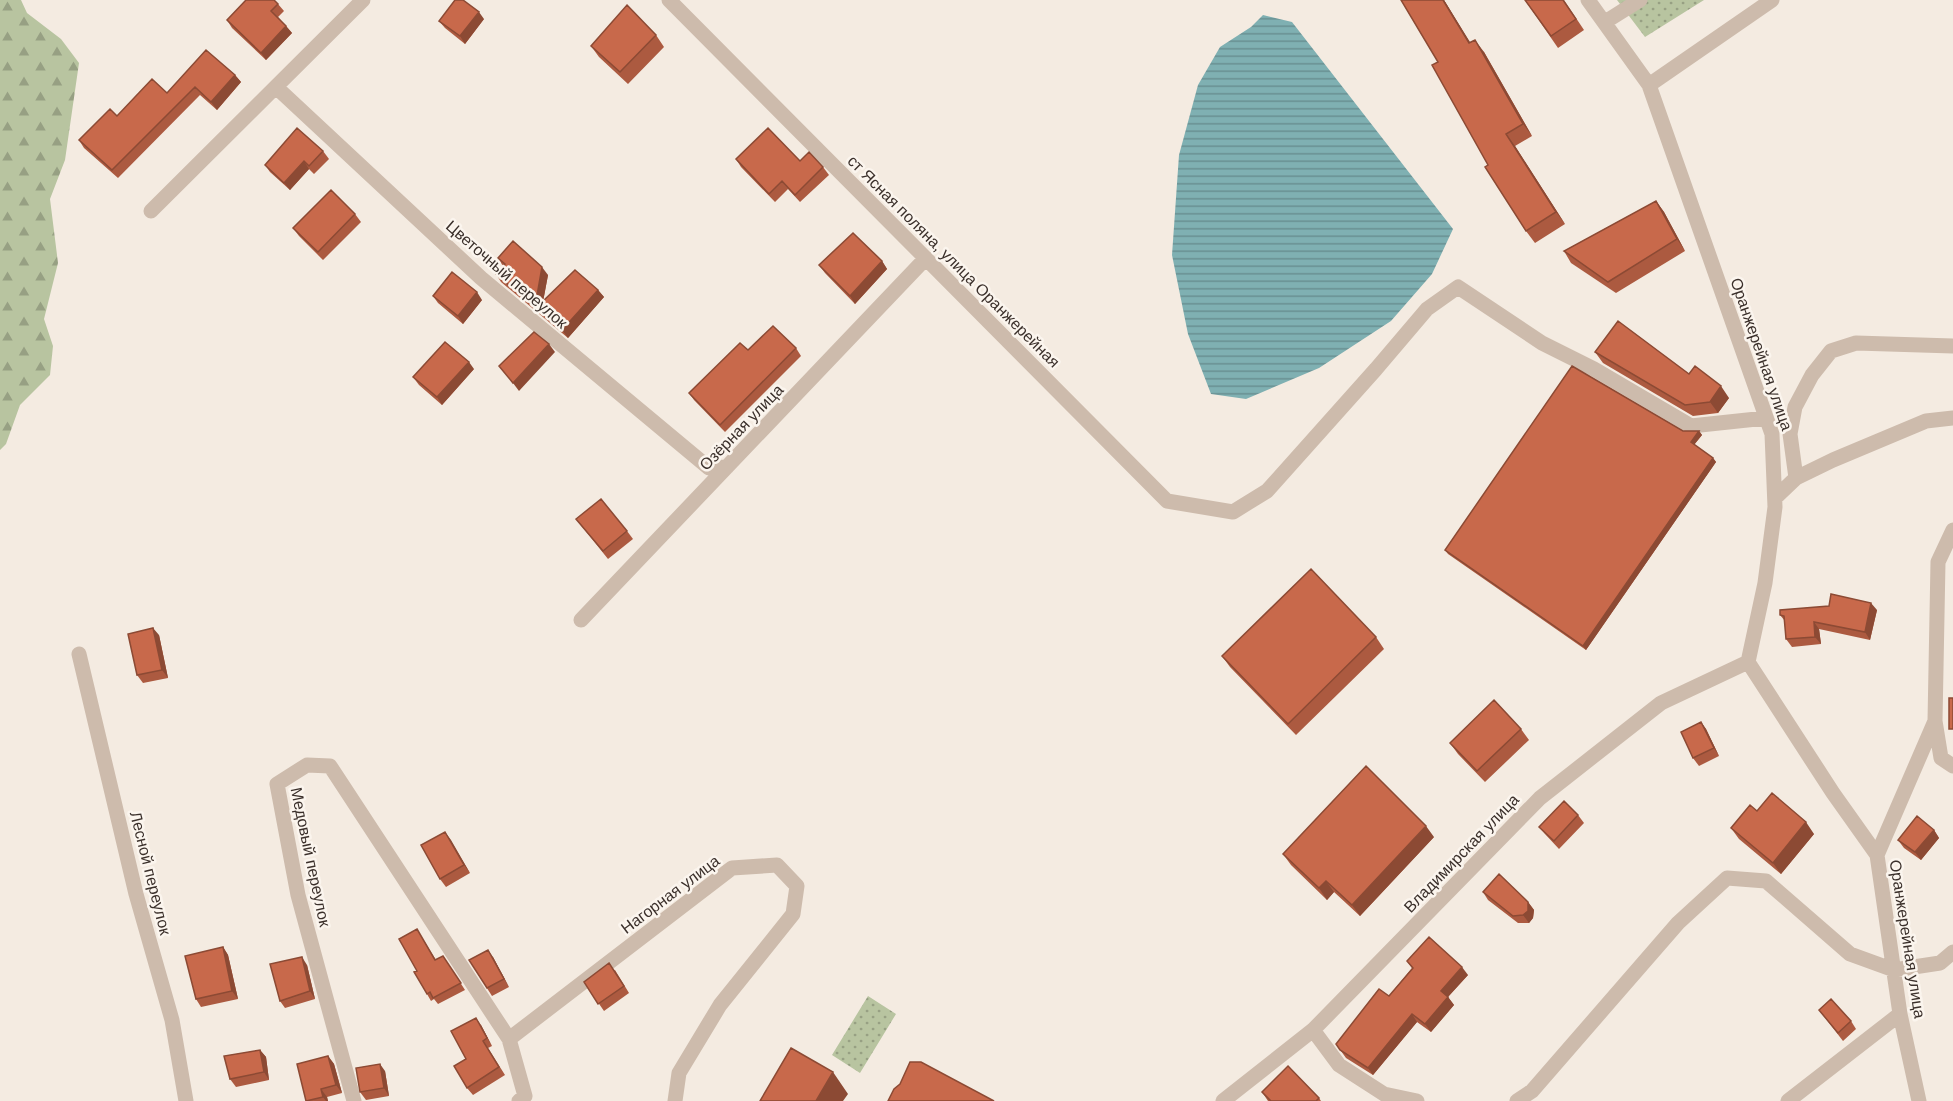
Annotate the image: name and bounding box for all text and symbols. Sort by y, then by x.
street label: ст Ясная поляна, улица Оранжерейная [844,152,1063,371]
street label: Цветочный переулок [443,217,571,332]
street label: Оранжерейная улица [1727,276,1796,433]
street label: Озёрная улица [696,381,787,474]
street label: Медовый переулок [287,786,334,929]
street label: Владимирская улица [1401,791,1522,916]
street label: Лесной переулок [127,810,174,938]
street label: Нагорная улица [618,852,723,937]
street label: Оранжерейная улица [1887,859,1928,1020]

